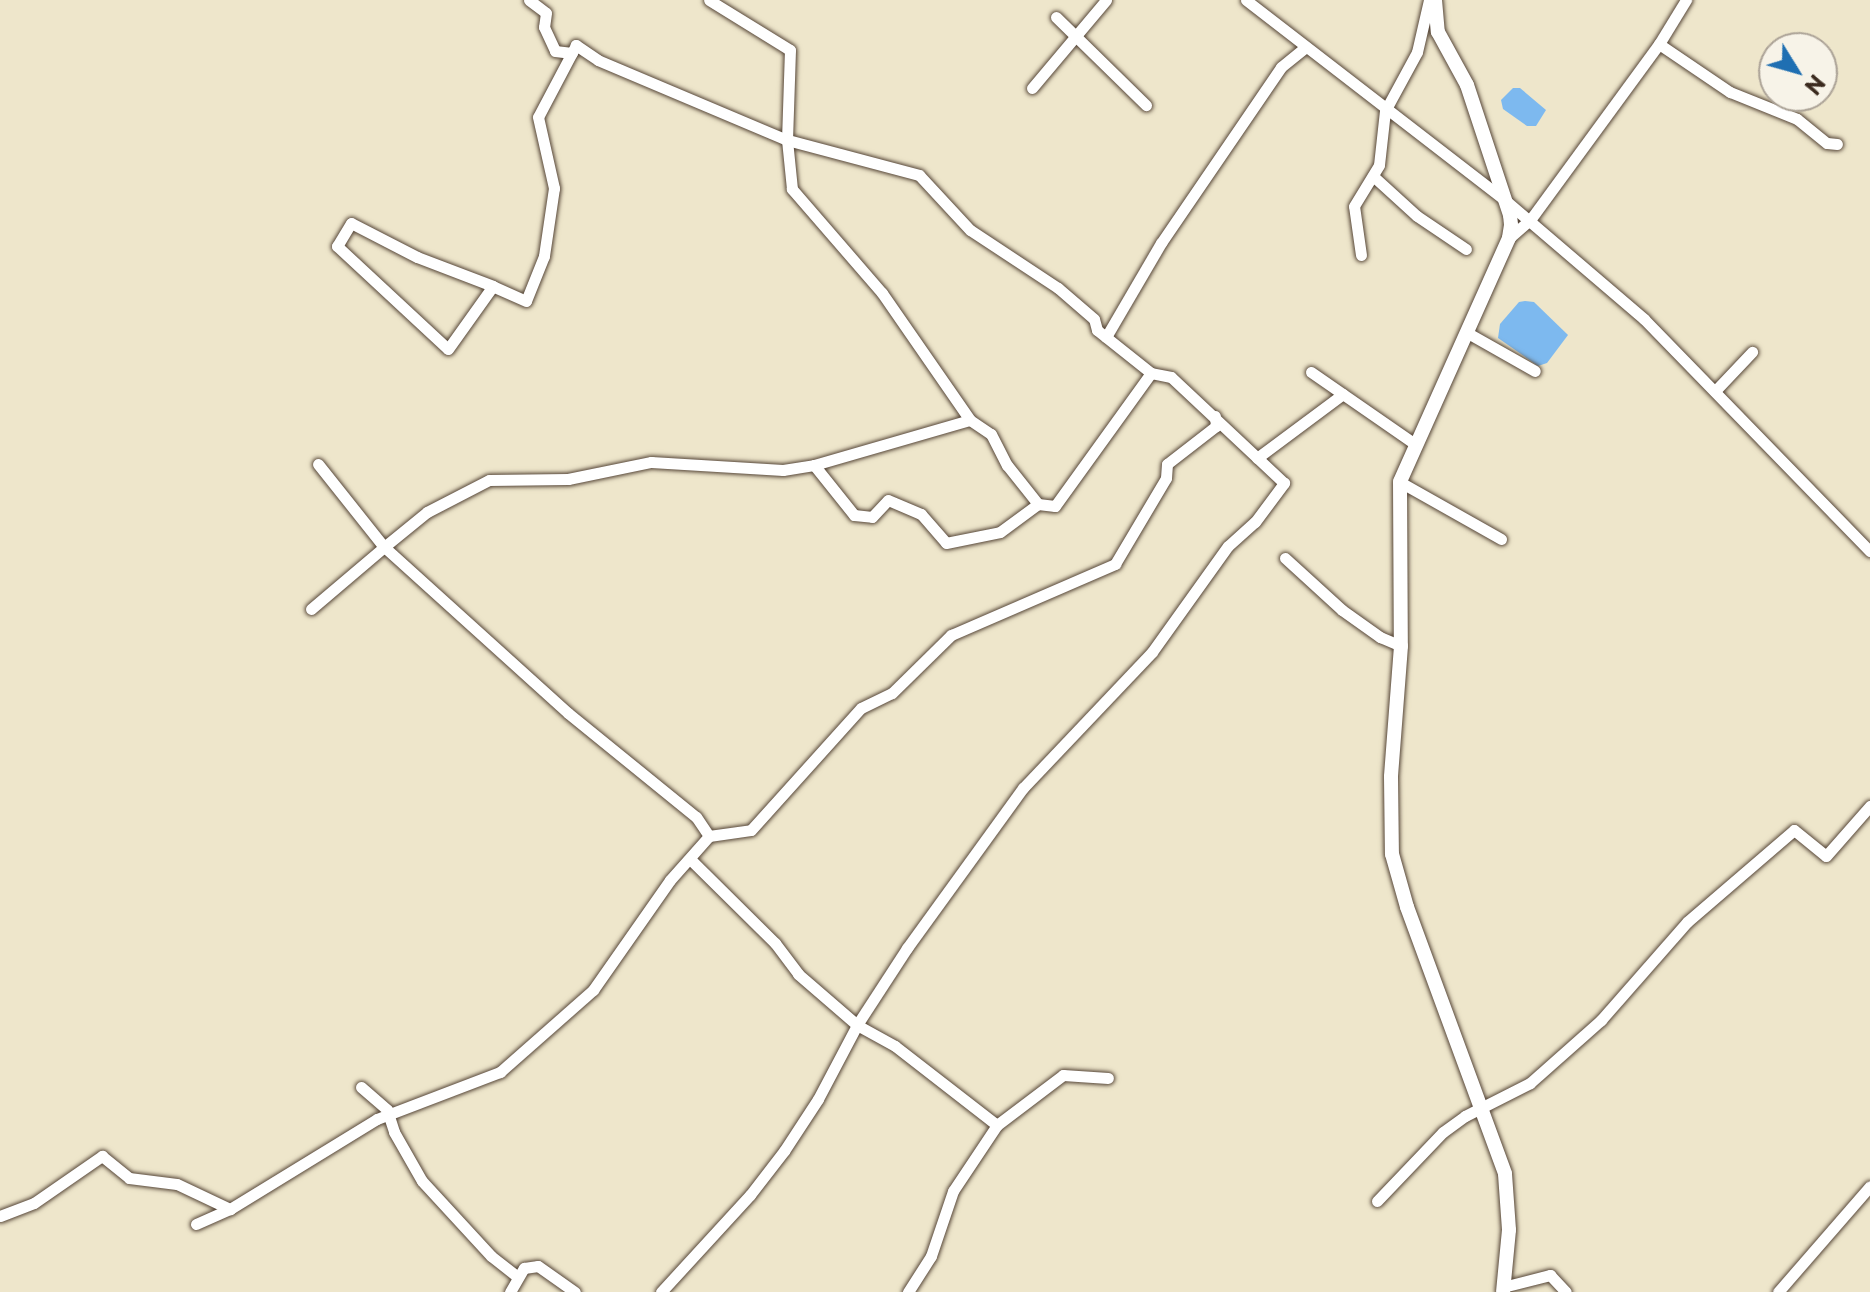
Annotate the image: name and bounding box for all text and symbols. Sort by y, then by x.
north arrow [1758,32,1838,112]
text: N [1798,69,1834,102]

